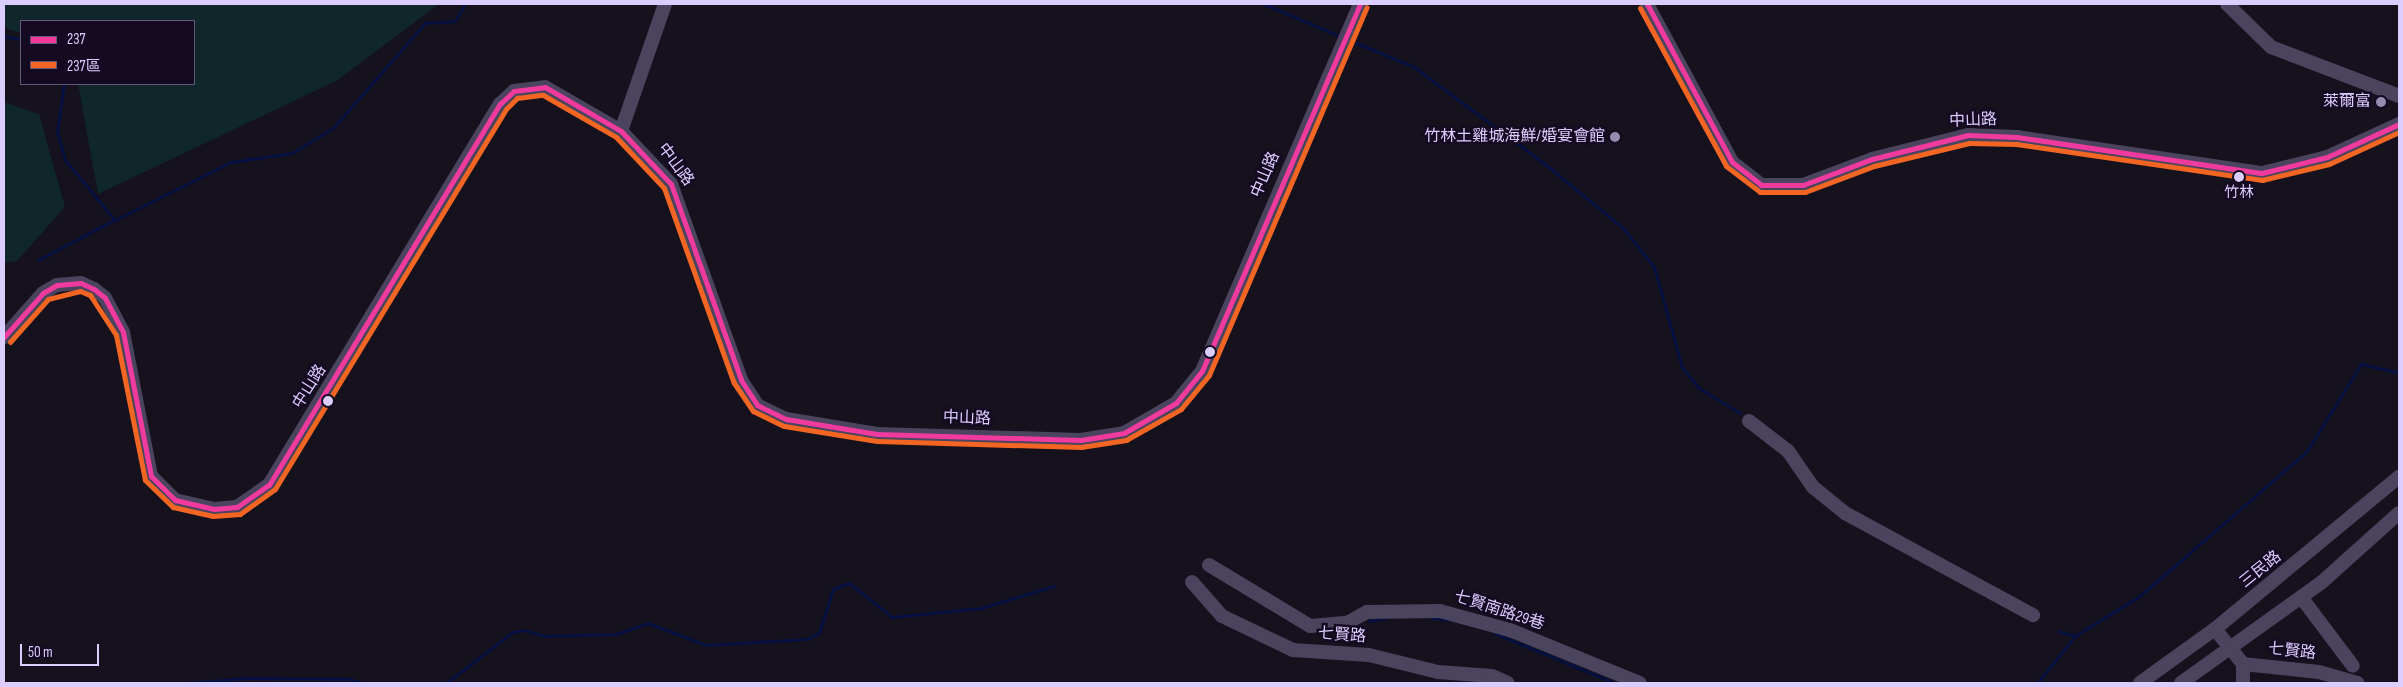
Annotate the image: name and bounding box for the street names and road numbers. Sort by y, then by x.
street label: 中山路 [1949,111,1997,131]
street label: 中山路 [653,140,697,190]
street label: 中山路 [1248,149,1284,201]
street label: 中山路 [289,362,331,412]
street label: 中山路 [943,409,991,429]
street label: 三民路 [2236,547,2286,593]
street label: 七賢南路29巷 [1451,587,1547,635]
street label: 七賢路 [1317,625,1367,647]
street label: 七賢路 [2267,640,2317,664]

